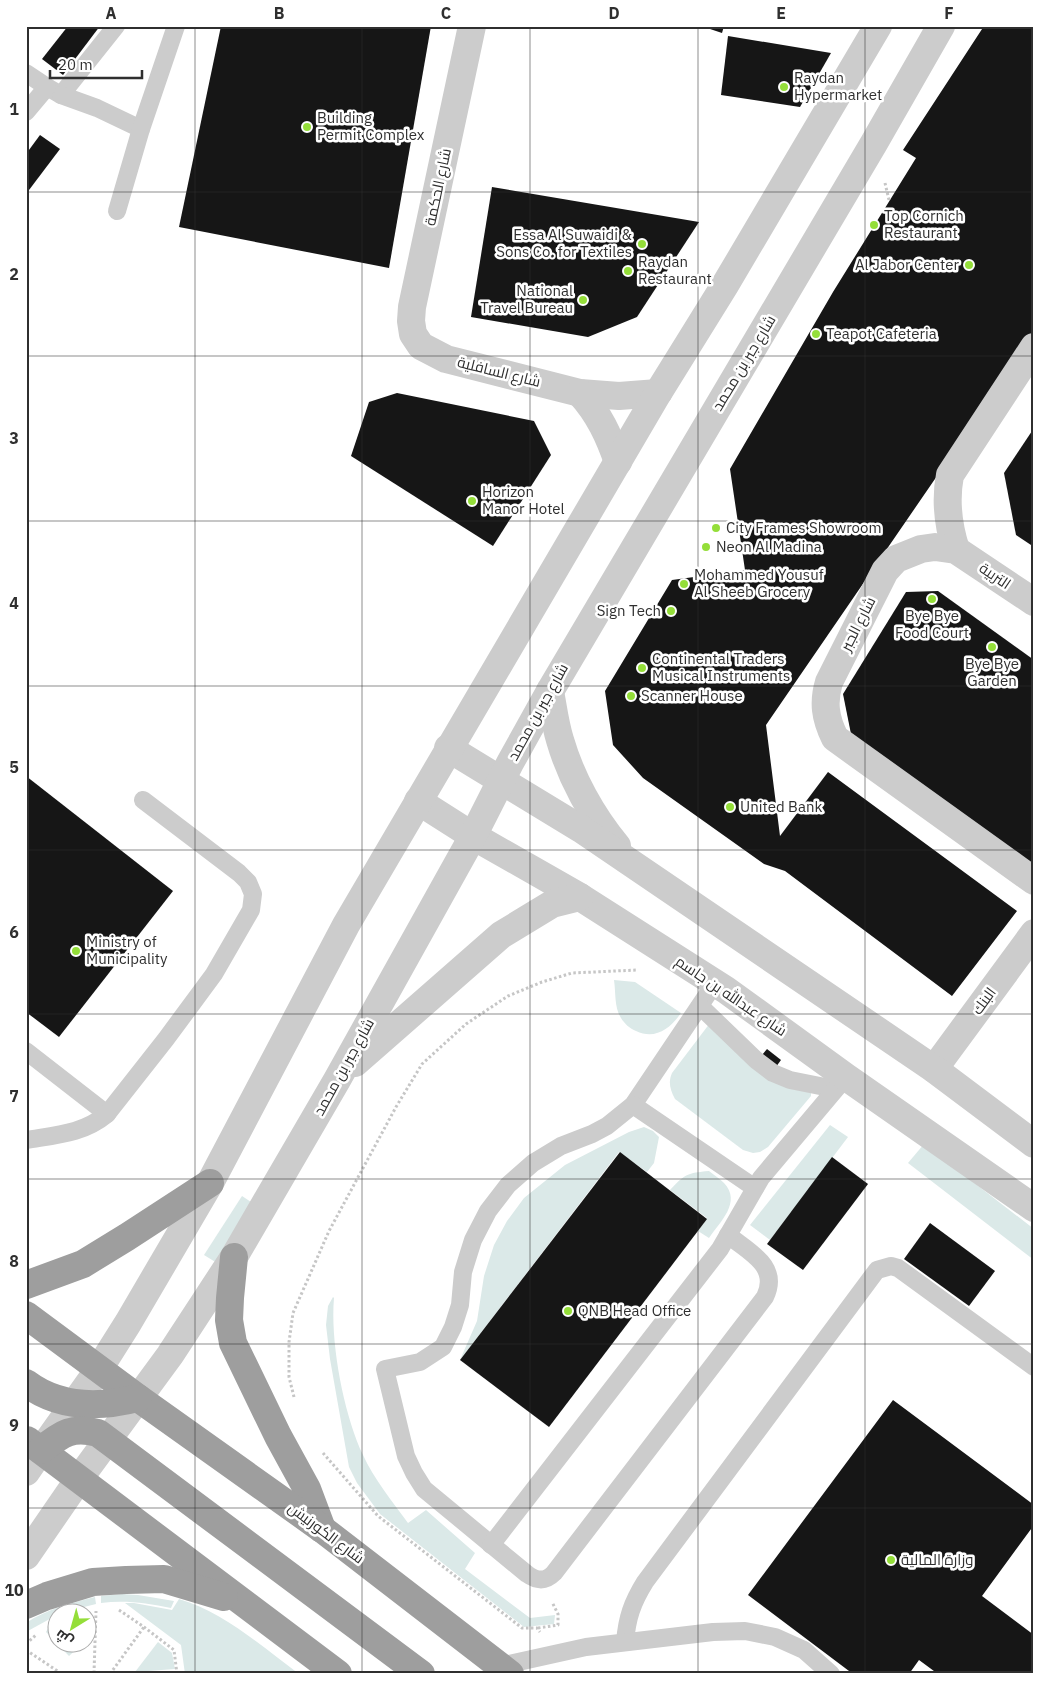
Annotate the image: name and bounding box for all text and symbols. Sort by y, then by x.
text: A [106,3,117,23]
text: B [274,3,285,23]
text: C [441,3,451,23]
text: D [608,3,620,23]
text: E [776,3,786,23]
text: F [944,3,954,23]
scale bar [50,48,142,80]
text: 20 m [58,55,93,74]
place label: Raydan Hypermarket [794,68,882,104]
marker: Raydan Hypermarket [778,81,790,93]
text: 1 [9,99,19,119]
place label: Building Permit Complex [317,108,425,144]
marker: Building Permit Complex [301,121,313,133]
street label: شارع الحكمة [420,147,457,228]
place label: Top Cornich Restaurant [884,206,964,242]
marker: Top Cornich Restaurant [868,219,880,231]
place label: Essa Al Suwaidi & Sons Co. for Textiles [496,225,633,261]
marker: Essa Al Suwaidi & Sons Co. for Textiles [636,238,648,250]
place label: Raydan Restaurant [638,252,712,288]
place label: Al Jabor Center [855,255,959,274]
marker: Al Jabor Center [963,259,975,271]
text: 2 [9,264,19,284]
marker: Raydan Restaurant [622,265,634,277]
place label: National Travel Bureau [480,281,573,317]
marker: National Travel Bureau [577,294,589,306]
street label: شارع جبر بن محمد [708,311,781,415]
place label: Teapot Cafeteria [826,324,937,343]
marker: Teapot Cafeteria [810,328,822,340]
street label: شارع السافلية [455,352,543,393]
text: 3 [9,428,19,448]
place label: Horizon Manor Hotel [482,482,565,518]
marker: Horizon Manor Hotel [466,495,478,507]
place label: City Frames Showroom [726,518,881,537]
marker: City Frames Showroom [710,522,722,534]
place label: Neon Al Madina [716,537,822,556]
marker: Neon Al Madina [700,541,712,553]
street label: التربية [976,558,1015,593]
place label: Mohammed Yousuf Al Sheeb Grocery [694,565,824,601]
marker: Mohammed Yousuf Al Sheeb Grocery [678,578,690,590]
text: 4 [9,593,19,613]
street label: شارع الجبر [835,593,881,656]
marker: Bye Bye Food Court [926,593,938,605]
place label: Sign Tech [597,601,661,620]
marker: Sign Tech [665,605,677,617]
place label: Bye Bye Food Court [895,606,969,642]
marker: Bye Bye Garden [986,641,998,653]
place label: Continental Traders Musical Instruments [652,649,790,685]
place label: Bye Bye Garden [965,654,1019,690]
street label: شارع جبر بن محمد [503,660,574,765]
marker: Continental Traders Musical Instruments [636,662,648,674]
place label: Scanner House [641,686,743,705]
marker: Scanner House [625,690,637,702]
text: 5 [9,757,19,777]
place label: United Bank [740,797,822,816]
marker: United Bank [724,801,736,813]
text: 6 [9,922,19,942]
place label: Ministry of Municipality [86,932,168,968]
marker: Ministry of Municipality [70,945,82,957]
street label: شارع عبدالله بن جاسم [671,951,791,1042]
street label: البنك [967,983,1000,1018]
street label: شارع جبر بن محمد [309,1015,380,1120]
text: 7 [9,1086,19,1106]
text: 8 [9,1251,19,1271]
place label: QNB Head Office [578,1301,691,1320]
marker: QNB Head Office [562,1305,574,1317]
text: 9 [9,1415,19,1435]
street label: شارع الكورنيش [283,1498,368,1569]
place label: وزارة المالية [901,1550,973,1569]
marker: وزارة المالية [885,1554,897,1566]
text: 10 [4,1580,24,1600]
north arrow [48,1602,98,1652]
text: ش [52,1626,77,1651]

